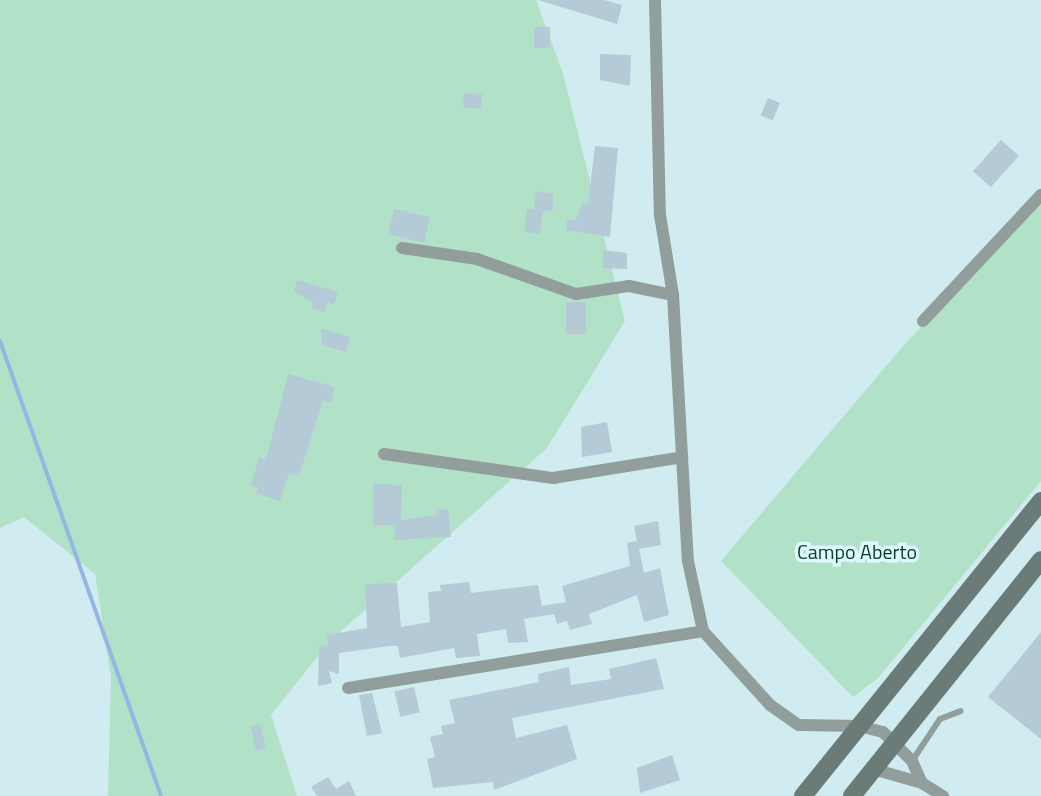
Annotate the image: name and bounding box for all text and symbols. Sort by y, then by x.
park label: Campo Aberto [797,539,917,563]

